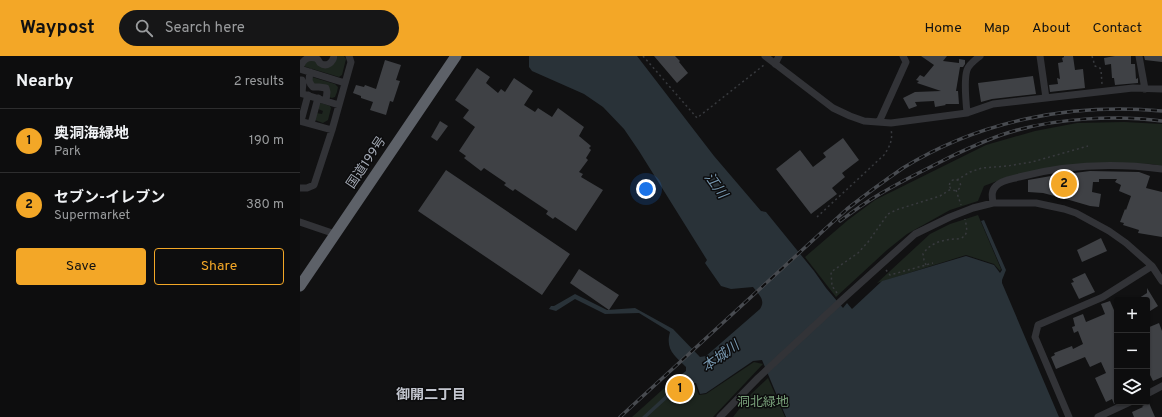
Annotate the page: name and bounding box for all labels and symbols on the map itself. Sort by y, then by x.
street label: 国道199号 [344,134,390,192]
pin: 2 [1051,169,1077,199]
water label: 江川 [700,170,731,204]
your location [636,179,656,199]
water label: 本城川 [699,337,745,376]
pin: 1 [667,374,693,404]
district label: 御開二丁目 [396,387,466,404]
park label: 洞北緑地 [737,394,789,411]

